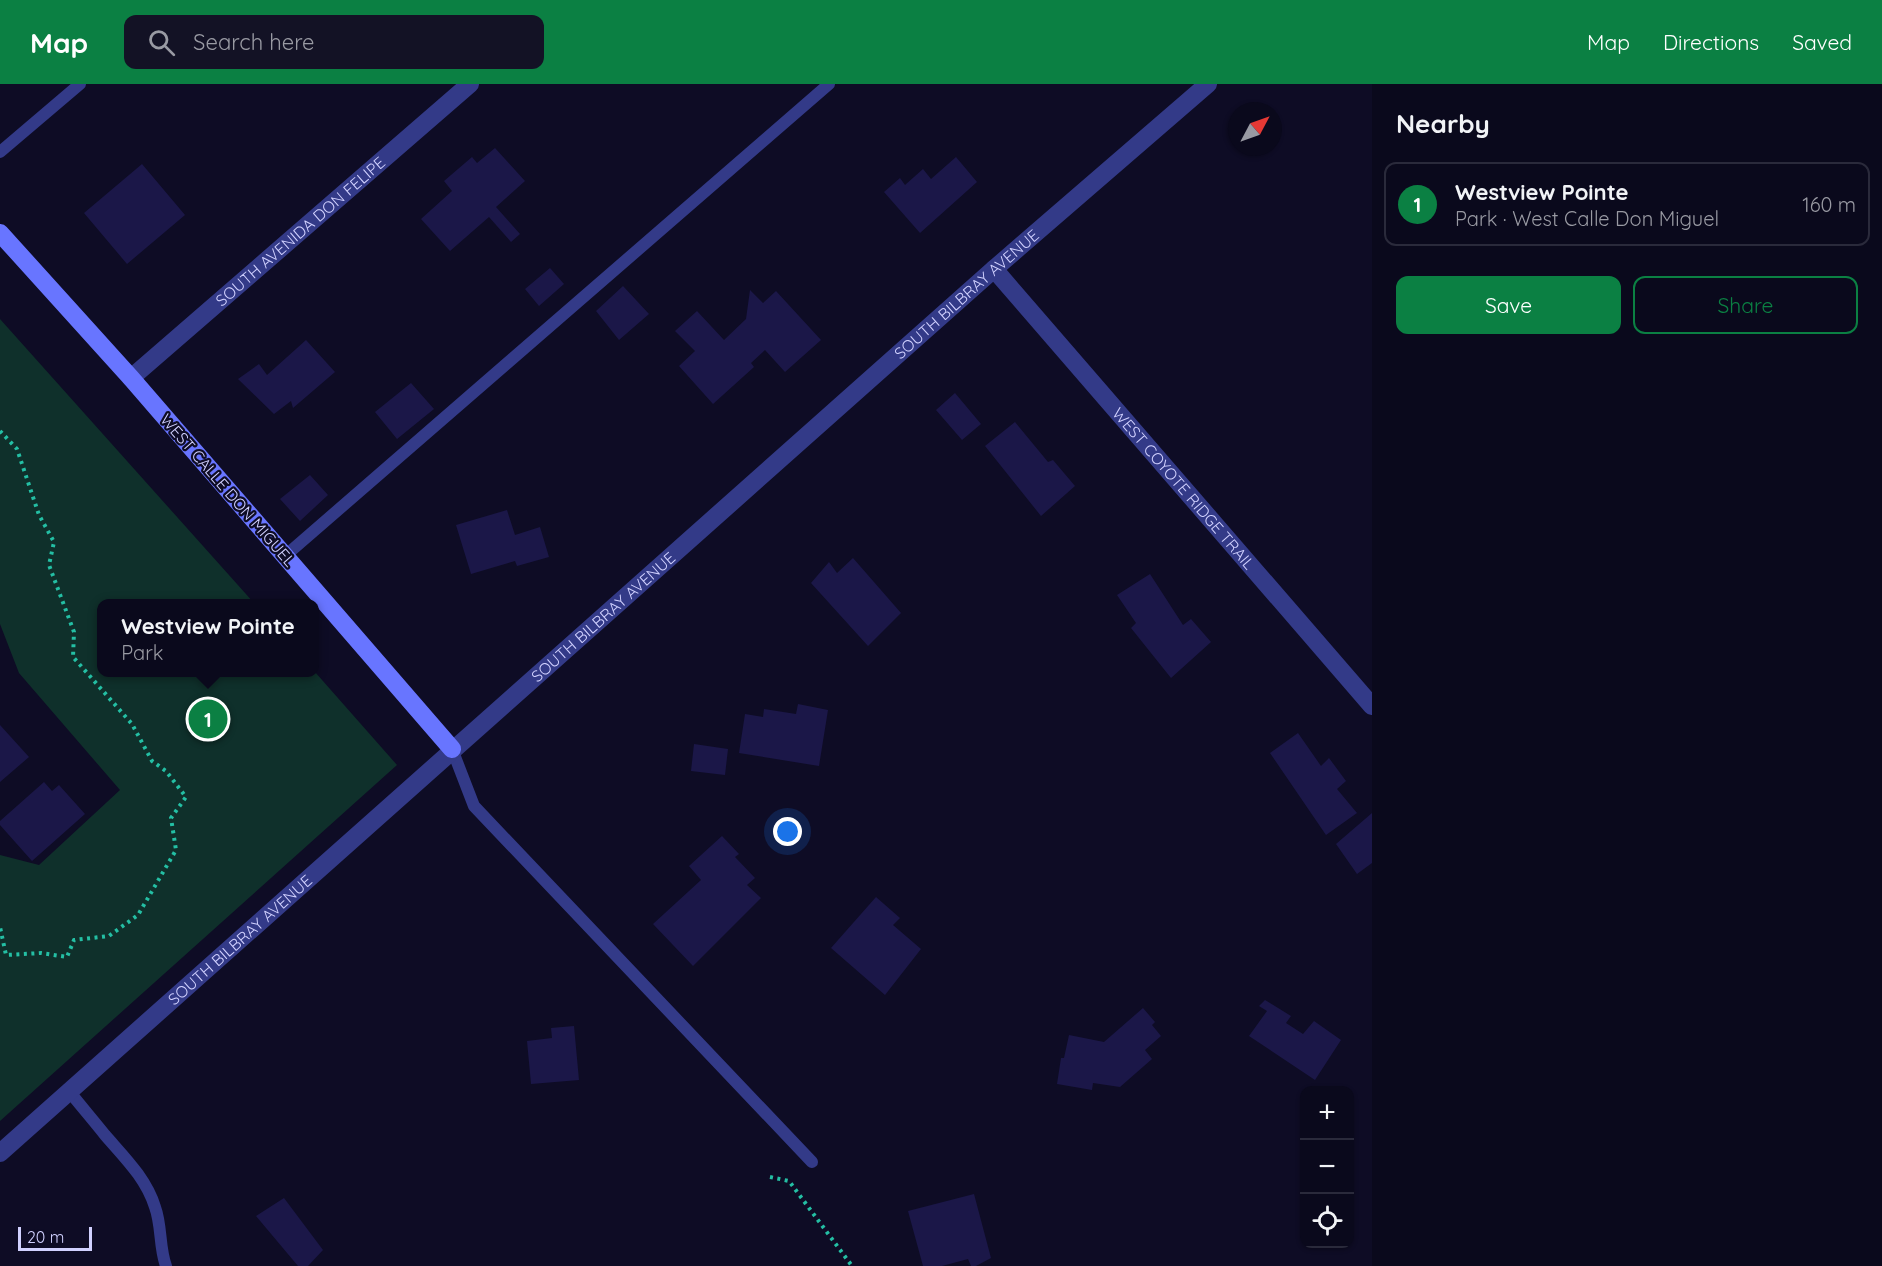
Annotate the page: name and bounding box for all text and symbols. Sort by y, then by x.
search box [124,15,544,69]
text: Map [30,25,88,60]
icon: search [145,26,178,59]
text: Search here [193,28,315,56]
text: Map [1587,29,1630,55]
text: Directions [1663,29,1759,55]
text: Saved [1792,29,1852,55]
north arrow [1228,102,1282,156]
text: Nearby [1396,107,1490,140]
street label: SOUTH AVENIDA DON FELIPE [211,152,389,310]
text: Westview Pointe [1455,178,1629,206]
text: 1 [1414,192,1421,217]
text: 160 m [1802,192,1856,217]
text: Park · West Calle Don Miguel [1455,206,1719,231]
street label: SOUTH BILBRAY AVENUE [890,225,1043,363]
button: Save [1396,276,1621,334]
button: Share [1633,276,1858,334]
street label: WEST COYOTE RIDGE TRAIL [1108,403,1260,574]
street label: WEST CALLE DON MIGUEL [156,409,300,571]
street label: SOUTH BILBRAY AVENUE [527,547,679,686]
popup [97,599,319,677]
text: Westview Pointe [121,612,295,640]
text: Park [121,640,164,665]
pin: 1 [188,696,228,742]
your location [773,817,802,846]
street label: SOUTH BILBRAY AVENUE [164,870,316,1009]
map controls [1300,1086,1354,1248]
button: + [1300,1086,1354,1140]
button: − [1300,1140,1354,1194]
button: locate [1300,1194,1354,1248]
scale bar [18,1224,92,1252]
text: 20 m [27,1227,64,1247]

